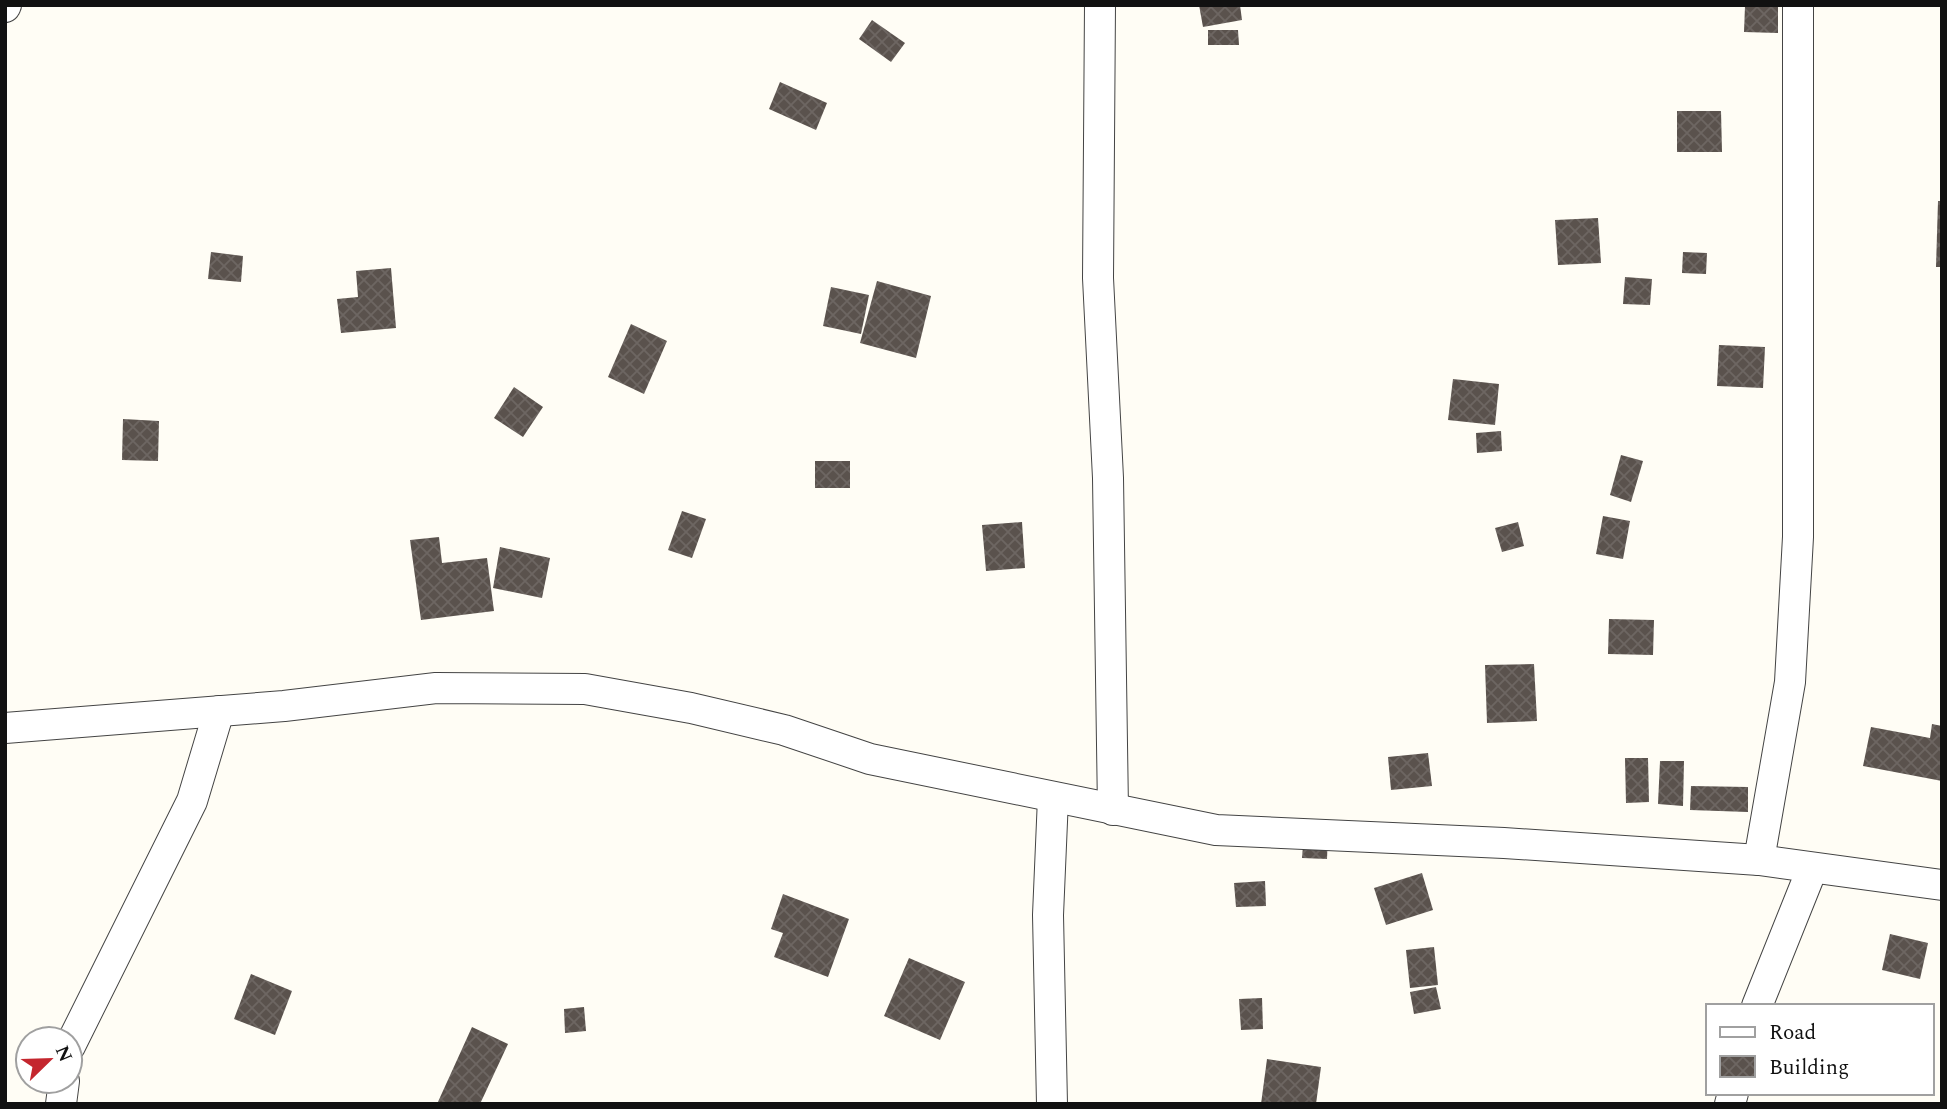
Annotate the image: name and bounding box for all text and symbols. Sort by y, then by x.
legend [1706,1004,1933,1095]
text: Road [1769,1017,1816,1049]
north arrow [14,1025,84,1095]
text: N [47,1041,80,1067]
text: Building [1769,1052,1849,1084]

